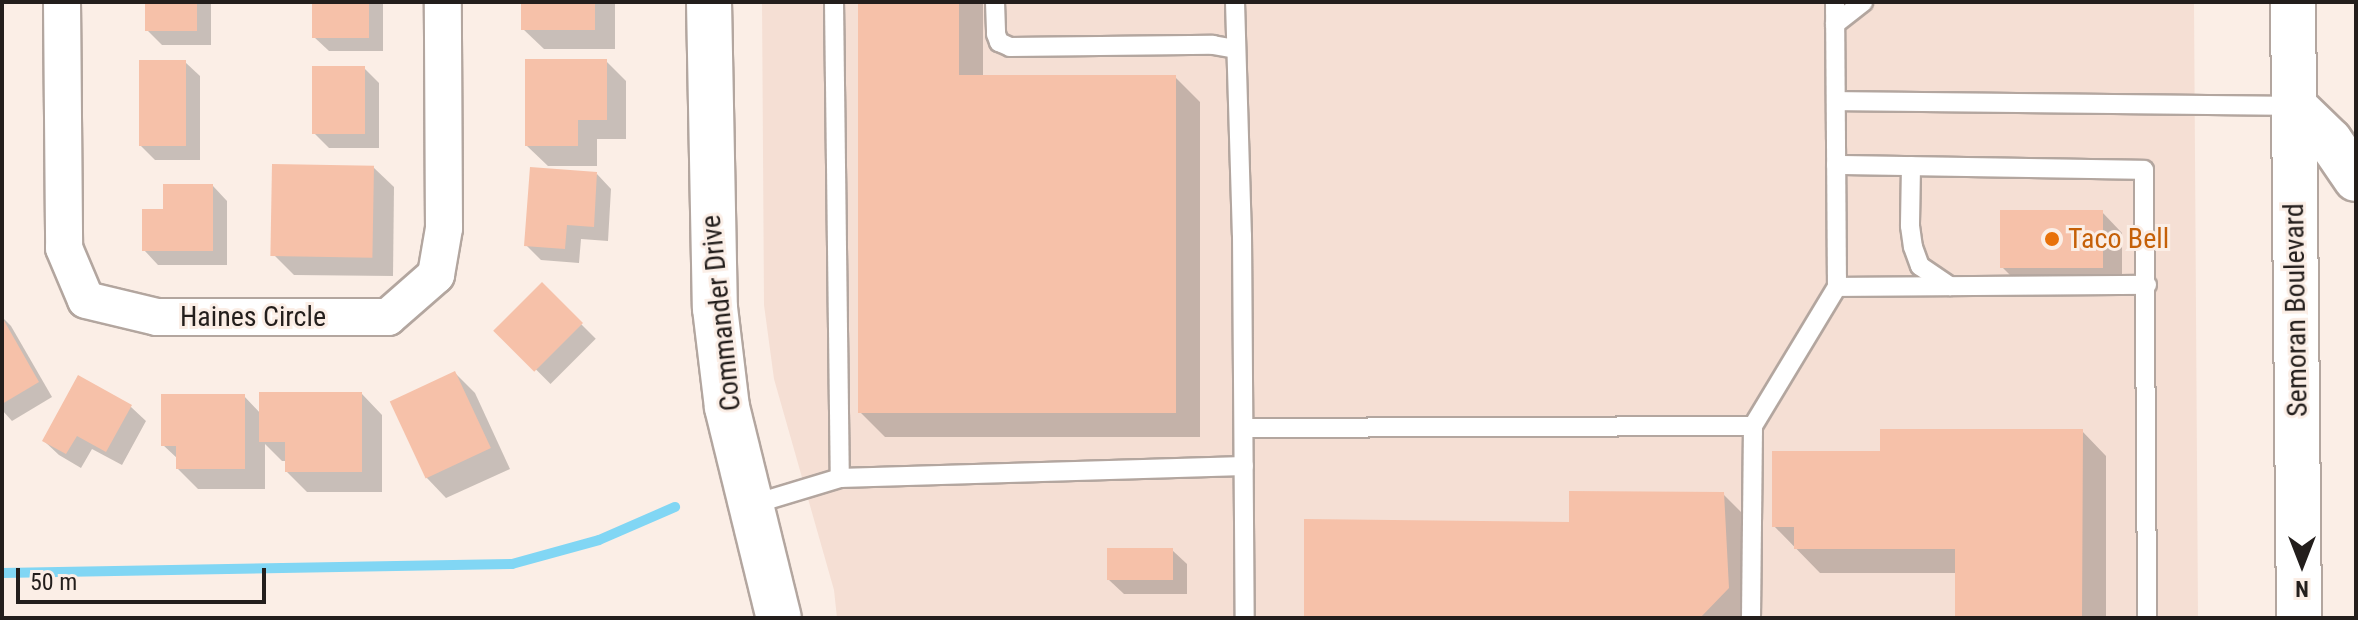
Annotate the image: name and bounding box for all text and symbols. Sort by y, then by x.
street label: Semoran Boulevard [2277,203,2315,417]
street label: Commander Drive [694,213,748,413]
place label: Taco Bell [2068,222,2169,256]
marker: Taco Bell [2043,230,2061,248]
street label: Haines Circle [180,300,326,334]
north arrow [2262,524,2342,604]
scale bar [20,552,270,602]
text: 50 m [30,568,77,596]
text: N [2295,576,2309,601]

